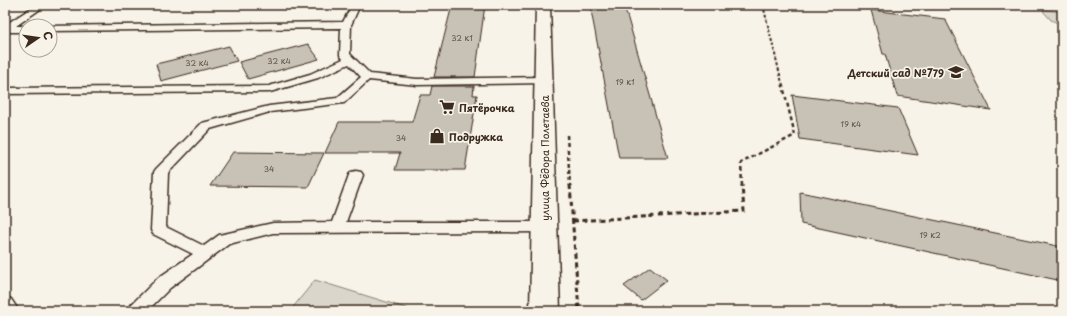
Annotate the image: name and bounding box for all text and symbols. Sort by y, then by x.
north arrow [18,18,58,58]
text: С [39,30,57,42]
house number: 32 к1 [451,32,473,44]
house number: 32 к4 [267,55,291,67]
house number: 32 к4 [185,57,209,69]
school or university icon: Детский сад №779 [947,63,965,81]
place label: Детский сад №779 [847,65,944,80]
house number: 19 к1 [615,76,635,88]
street label: улица Фёдора Полетаева [537,94,552,221]
supermarket icon: Пятёрочка [438,98,456,116]
place label: Пятёрочка [459,100,515,115]
house number: 19 к4 [841,118,861,130]
shop icon: Подружка [428,127,446,145]
place label: Подружка [449,129,503,145]
house number: 34 [396,132,406,144]
house number: 34 [264,163,274,175]
house number: 19 к2 [919,229,941,241]

